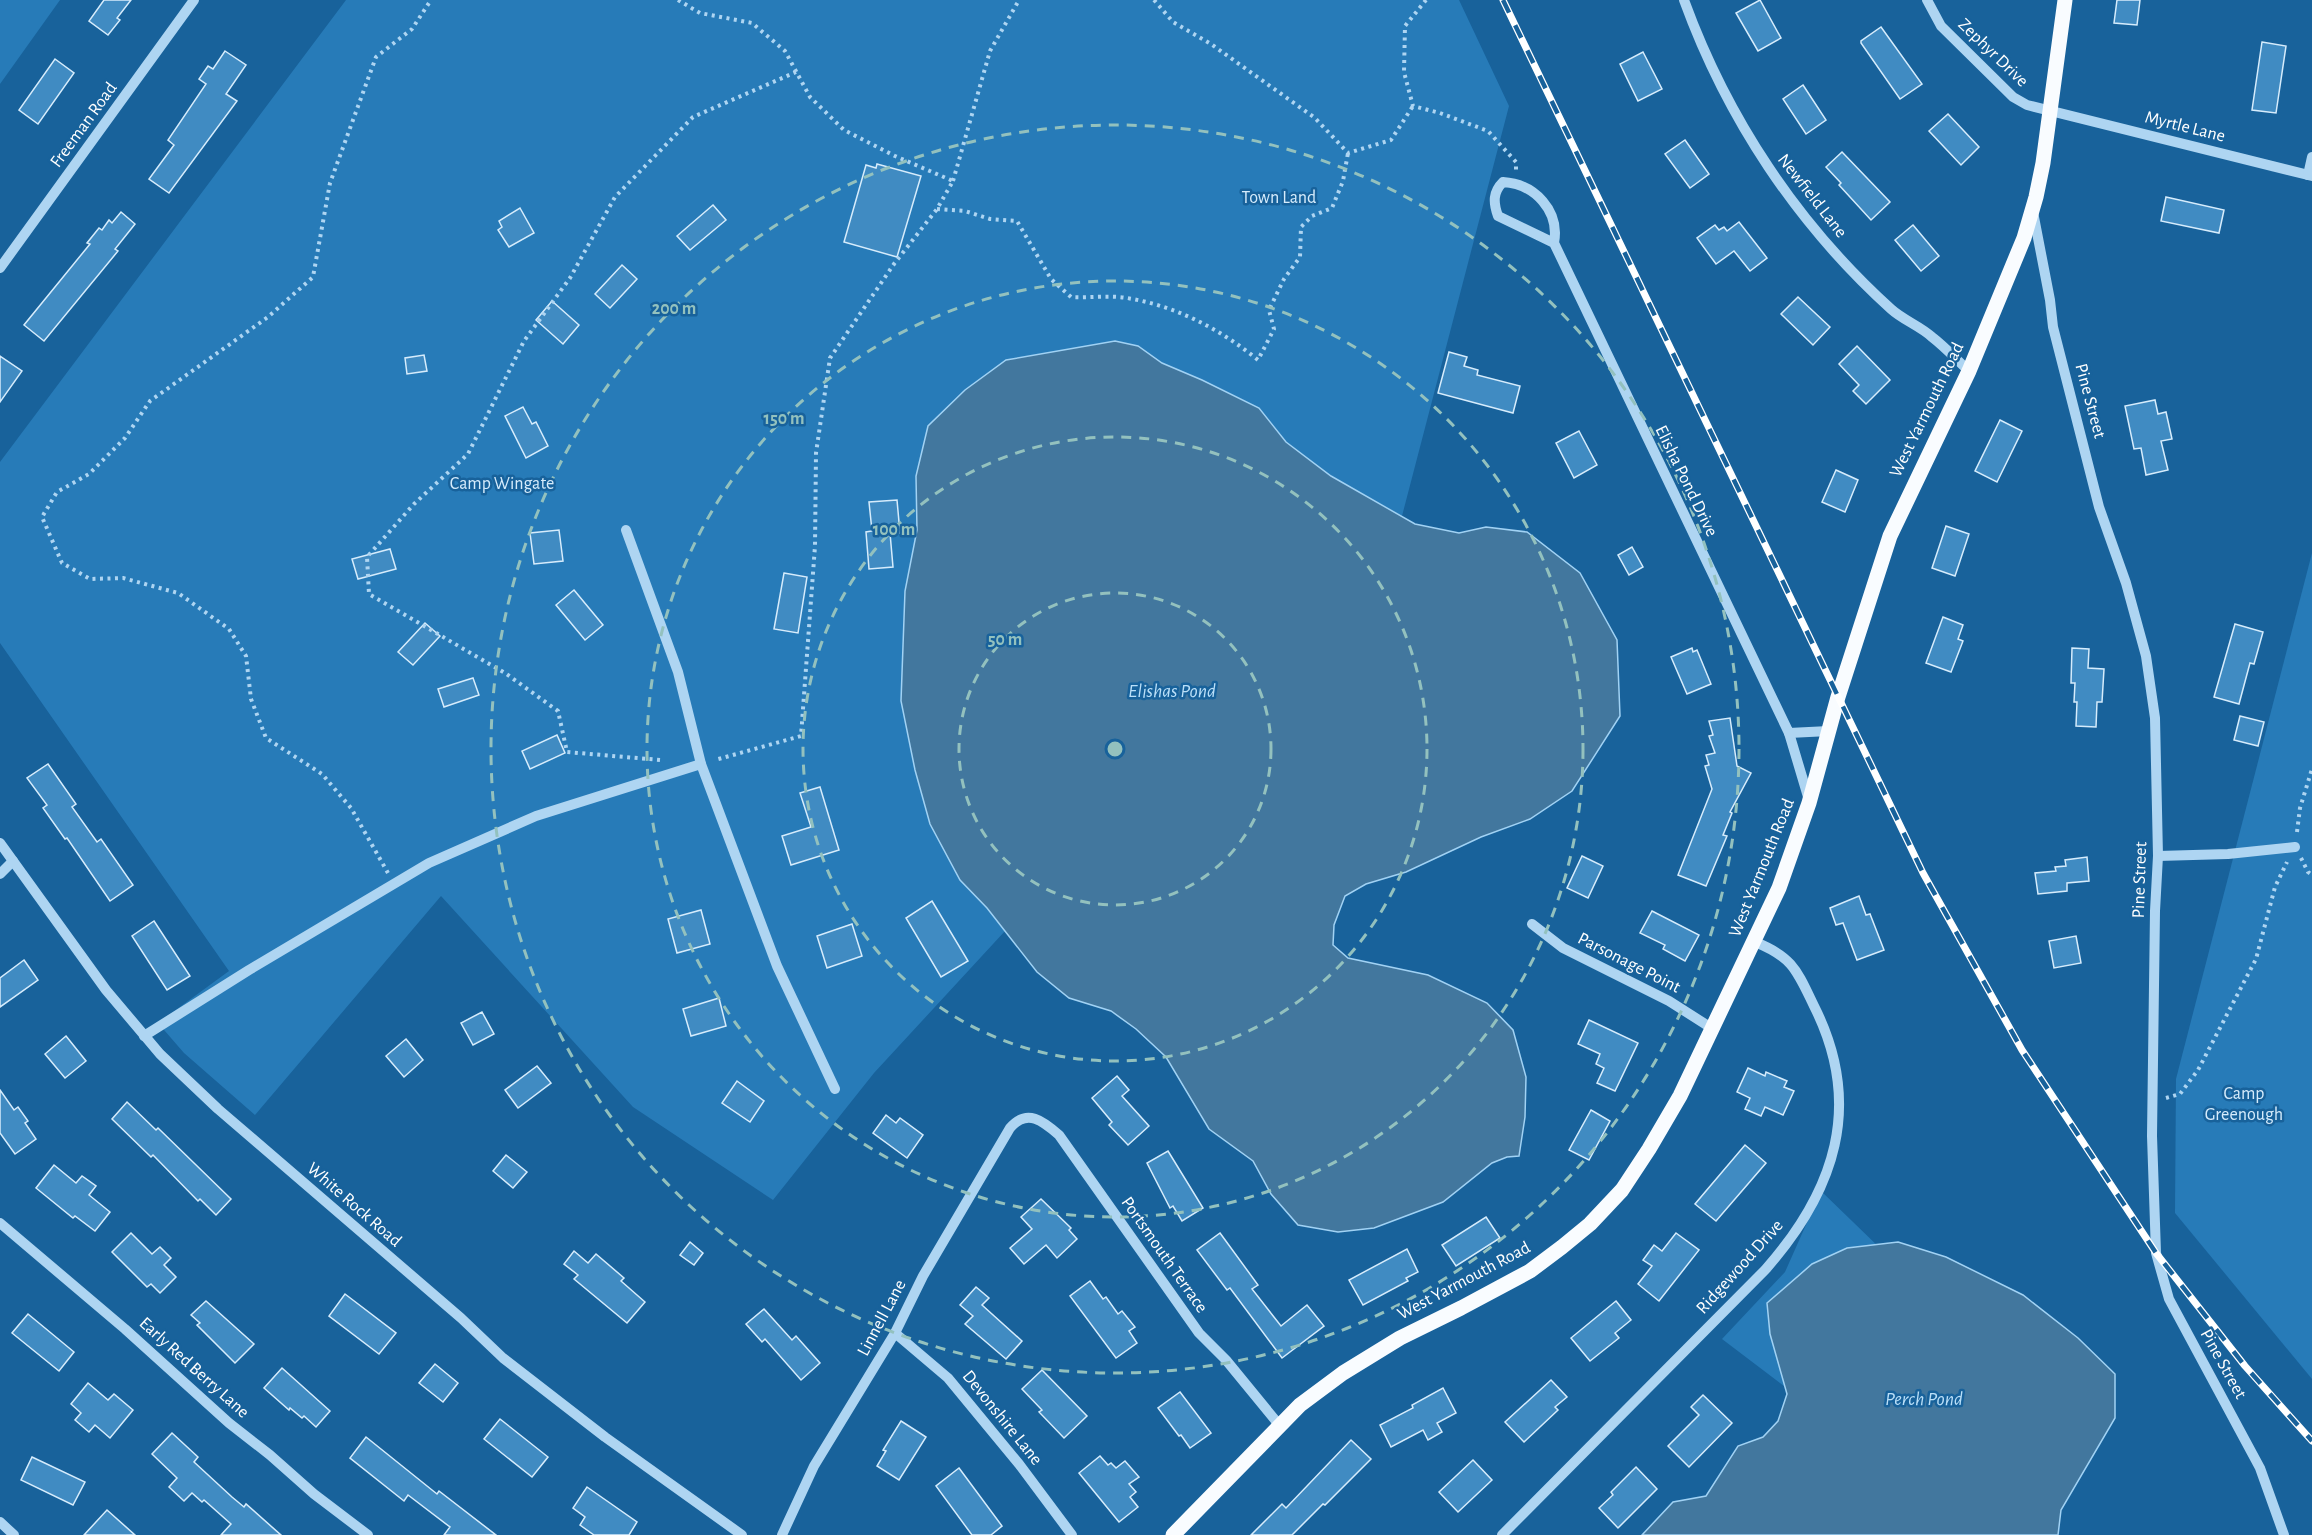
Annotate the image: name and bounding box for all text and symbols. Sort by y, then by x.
street label: Zephyr Drive [1955,15,2031,91]
street label: Freeman Road [47,79,121,171]
street label: Myrtle Lane [2143,108,2227,146]
street label: Newfield Lane [1774,151,1850,241]
park label: Town Land [1242,189,1316,207]
text: 200 m [652,300,696,318]
street label: West Yarmouth Road [1887,340,1967,480]
street label: Pine Street [2071,362,2109,441]
text: 150 m [764,410,804,428]
street label: Elisha Pond Drive [1651,423,1721,539]
park label: Camp Wingate [450,475,554,493]
text: 100 m [873,521,915,539]
text: 50 m [988,631,1022,649]
water label: Elishas Pond [1128,681,1216,701]
centre of rings [1105,739,1125,759]
street label: West Yarmouth Road [1726,796,1798,940]
street label: Pine Street [2130,841,2150,919]
street label: Parsonage Point [1575,929,1683,997]
park label: Camp Greenough [2205,1085,2283,1124]
street label: White Rock Road [303,1159,405,1251]
street label: Portsmouth Terrace [1117,1194,1211,1316]
street label: Ridgewood Drive [1693,1216,1787,1318]
street label: West Yarmouth Road [1395,1238,1533,1324]
street label: Linnell Lane [854,1277,910,1359]
street label: Early Red Berry Lane [136,1314,252,1422]
street label: Pine Street [2197,1326,2250,1402]
street label: Devonshire Lane [959,1367,1045,1469]
water label: Perch Pond [1885,1389,1963,1409]

